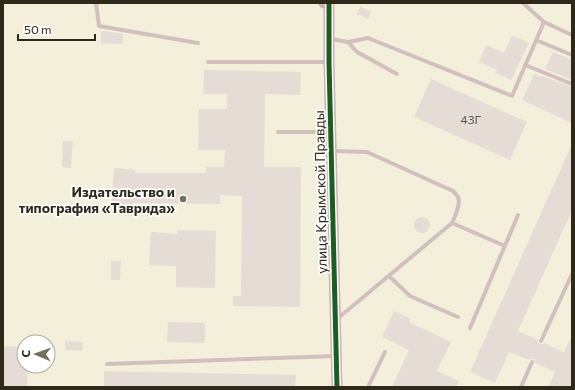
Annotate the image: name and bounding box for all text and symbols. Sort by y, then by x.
scale bar [18,16,95,42]
text: 50 m [24,22,52,36]
street label: улица Крымской Правды [310,110,330,274]
house number: 43Г [461,112,482,126]
place label: Издательство и типография «Таврида» [19,183,175,216]
marker: Издательство и типография «Таврида» [178,194,188,204]
north arrow [16,334,56,374]
text: С [19,349,32,358]

